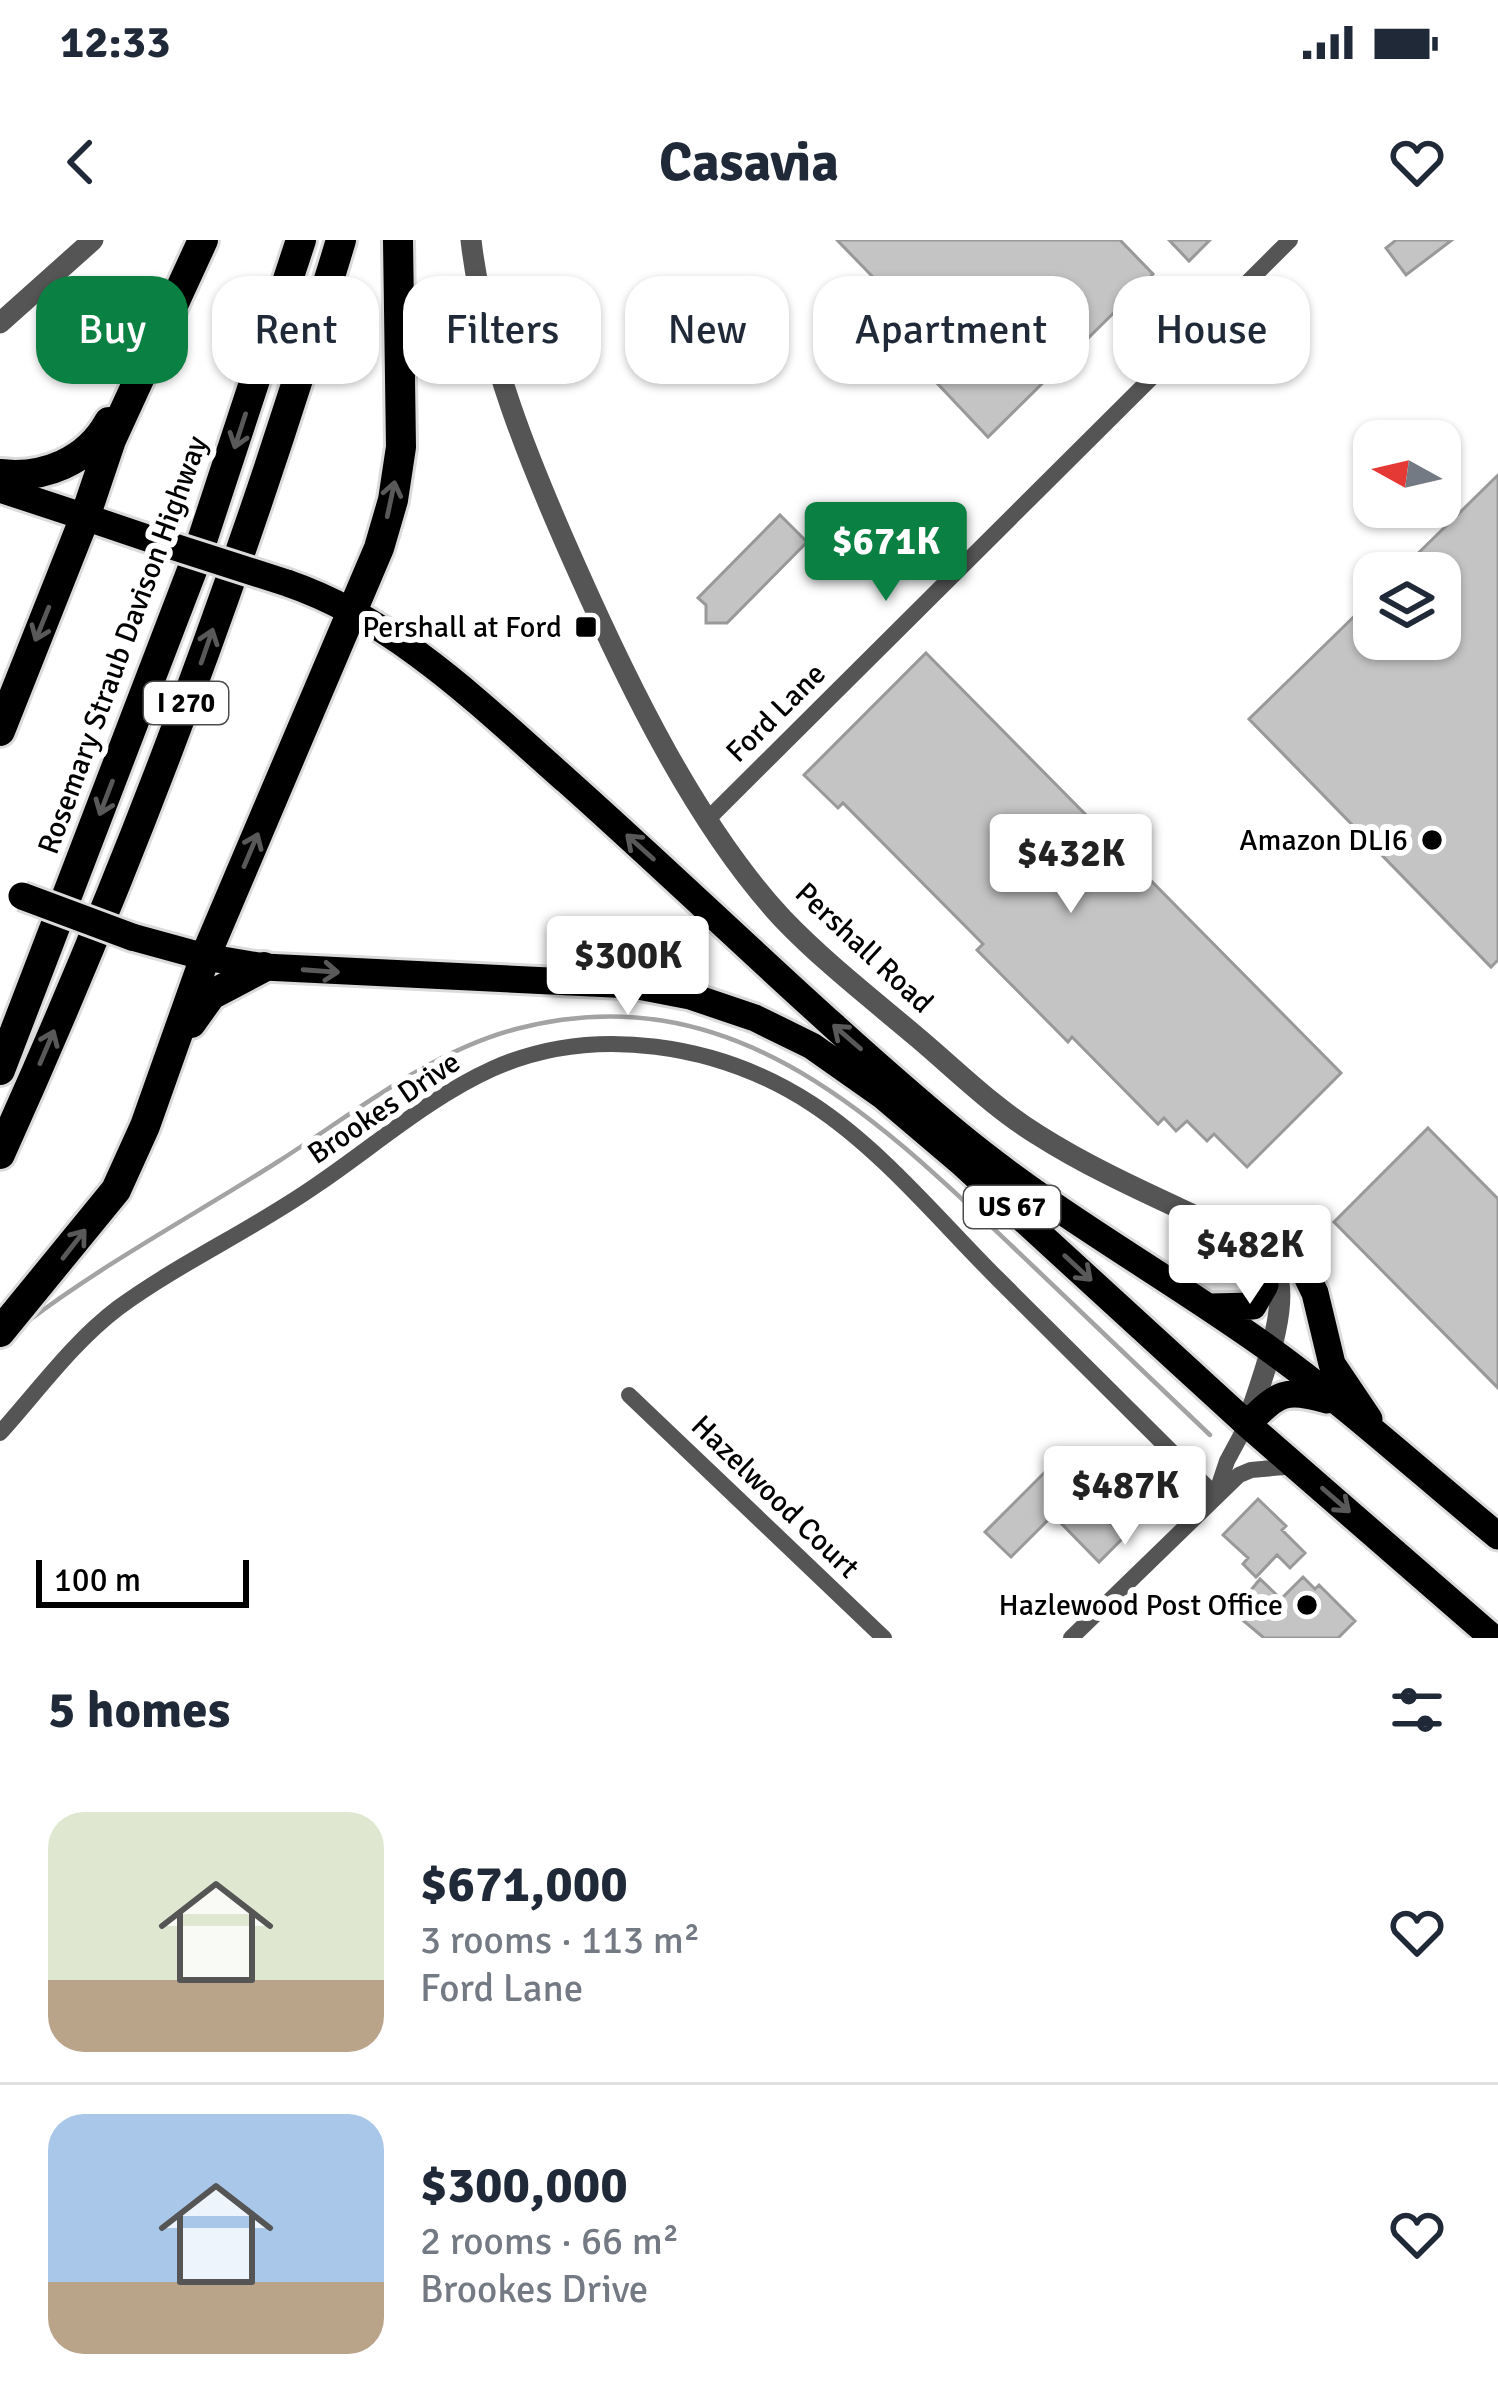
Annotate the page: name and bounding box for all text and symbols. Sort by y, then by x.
text: 12:33 [60,15,170,70]
icon: back [48,129,114,195]
text: Casavia [659,129,839,196]
icon: heart [1384,129,1450,195]
chip: Buy [36,276,188,384]
chip: Rent [212,276,379,384]
chip: Filters [403,276,601,384]
chip: New [625,276,789,384]
chip: Apartment [813,276,1089,384]
chip: House [1113,276,1310,384]
one-way arrow [227,411,249,449]
north arrow [1353,420,1461,528]
map controls [1353,420,1461,660]
street label: Rosemary Straub Davison Highway [30,431,216,859]
one-way arrow [381,481,404,519]
pin: $671K [802,502,970,604]
text: $671K [832,517,940,565]
button: layers [1353,552,1461,660]
one-way arrow [30,605,52,642]
place label: Pershall at Ford [362,609,562,646]
marker: Pershall at Ford [573,614,599,640]
one-way arrow [198,628,219,665]
street label: Ford Lane [719,656,833,770]
road number: I 270 [144,682,228,724]
one-way arrow [94,779,116,816]
pin: $432K [987,814,1155,916]
place label: Amazon DLI6 [1239,822,1408,859]
marker: Amazon DLI6 [1419,827,1445,853]
text: $432K [1017,829,1125,877]
one-way arrow [242,832,263,869]
one-way arrow [625,833,655,861]
street label: Pershall Road [787,875,941,1021]
pin: $300K [544,916,712,1018]
text: $300K [574,931,682,979]
one-way arrow [301,959,340,982]
one-way arrow [832,1024,862,1051]
one-way arrow [38,1029,59,1066]
street label: Brookes Drive [301,1044,467,1172]
road number: US 67 [964,1186,1060,1228]
pin: $482K [1166,1205,1334,1307]
text: $482K [1196,1220,1304,1268]
one-way arrow [60,1228,87,1260]
one-way arrow [1063,1254,1093,1282]
street label: Hazelwood Court [683,1408,867,1586]
pin: $487K [1041,1446,1209,1548]
text: $487K [1071,1461,1179,1509]
one-way arrow [1320,1486,1351,1513]
scale bar [36,1554,249,1607]
text: 100 m [54,1560,141,1601]
place label: Hazlewood Post Office [999,1587,1283,1624]
marker: Hazlewood Post Office [1294,1592,1320,1618]
icon: filters [1384,1677,1450,1743]
text: 5 homes [48,1679,230,1742]
text: $671,000 [420,1853,628,1916]
icon: home [144,1860,288,2004]
icon: heart [1384,1899,1450,1965]
text: 3 rooms · 113 m² [420,1916,700,1964]
text: Ford Lane [420,1964,583,2012]
text: $300,000 [420,2154,628,2217]
icon: home [144,2162,288,2306]
icon: heart [1384,2201,1450,2267]
text: 2 rooms · 66 m² [420,2217,679,2265]
text: Brookes Drive [420,2265,648,2313]

